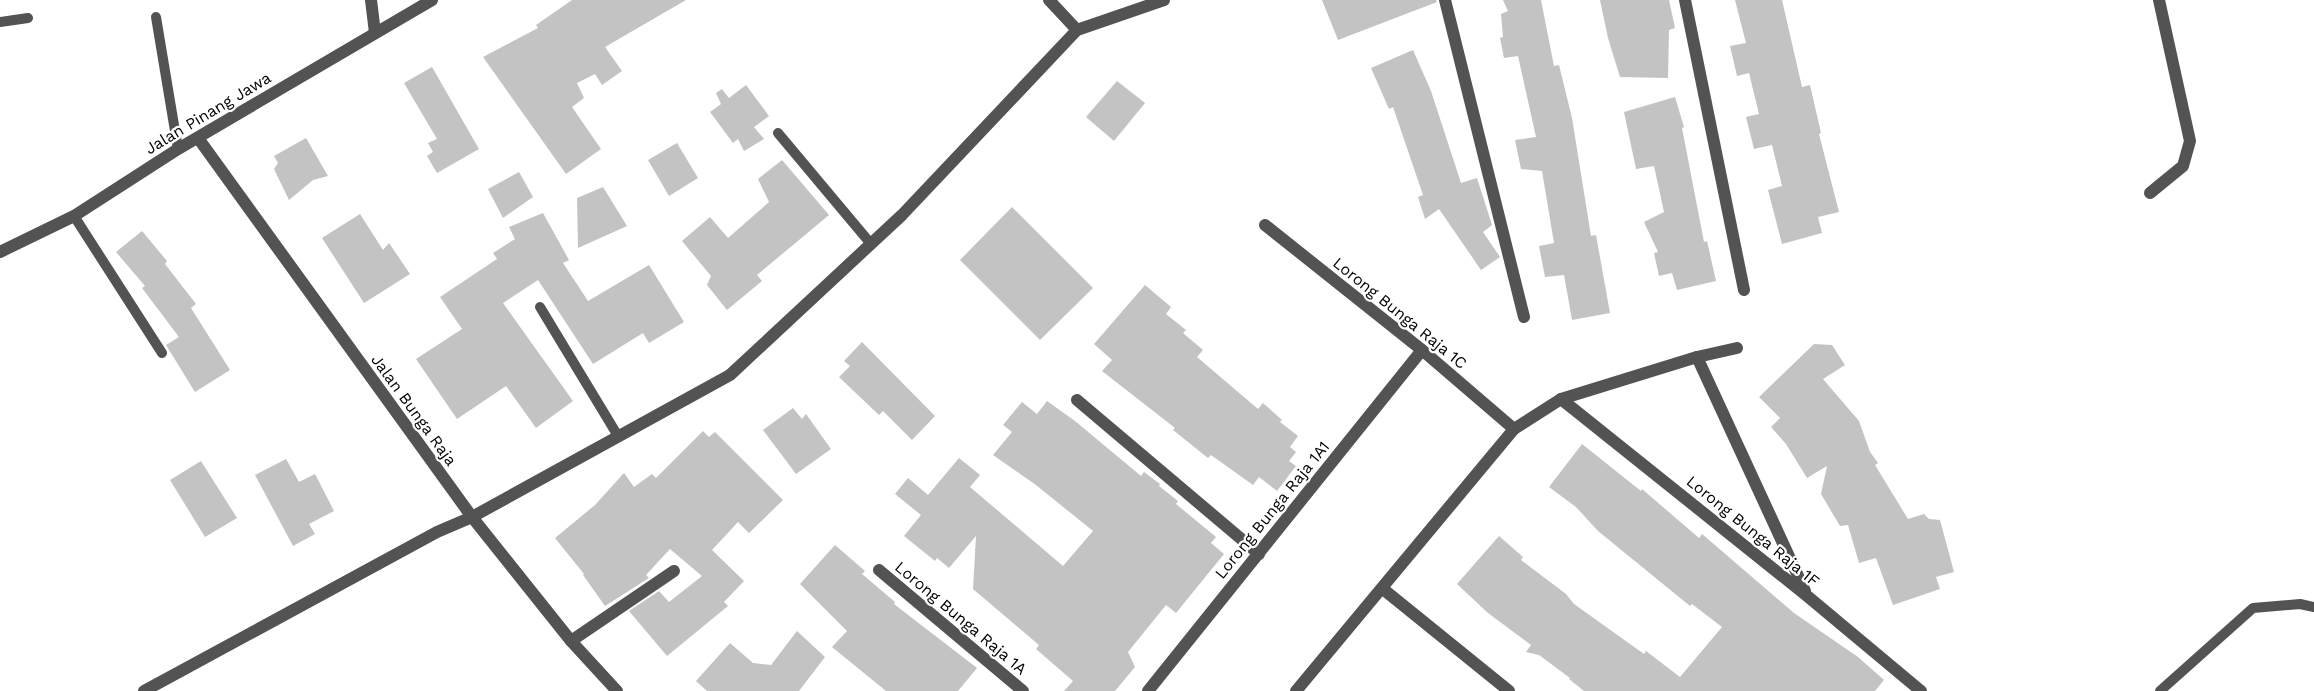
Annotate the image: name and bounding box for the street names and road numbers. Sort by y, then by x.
street label: Jalan Pinang Jawa [142,68,274,158]
street label: Lorong Bunga Raja 1C [1329,253,1471,373]
street label: Jalan Bunga Raja [367,351,461,469]
street label: Lorong Bunga Raja 1A1 [1211,437,1333,583]
street label: Lorong Bunga Raja 1F [1683,472,1823,591]
street label: Lorong Bunga Raja 1A [891,557,1031,679]

